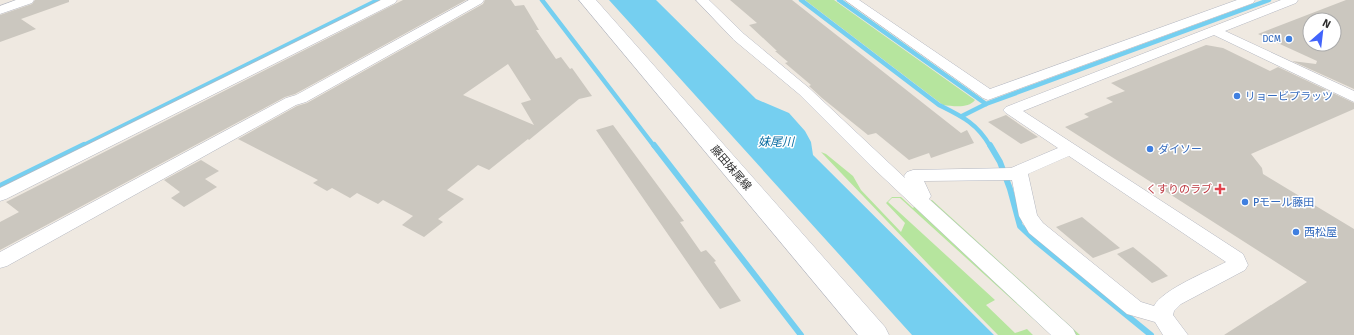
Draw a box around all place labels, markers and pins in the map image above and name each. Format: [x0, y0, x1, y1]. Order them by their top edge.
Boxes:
place label: DCM [1262, 34, 1281, 45]
marker: DCM [1284, 34, 1294, 44]
place label: リョービプラッツ [1245, 90, 1333, 103]
marker: リョービプラッツ [1232, 91, 1242, 101]
place label: ダイソー [1158, 143, 1202, 156]
marker: ダイソー [1145, 144, 1155, 154]
place label: くすりのラブ [1146, 183, 1212, 196]
marker: くすりのラブ [1215, 184, 1225, 194]
place label: Pモール藤田 [1253, 196, 1314, 209]
marker: Pモール藤田 [1240, 197, 1250, 207]
place label: 西松屋 [1304, 226, 1337, 239]
marker: 西松屋 [1291, 227, 1301, 237]

